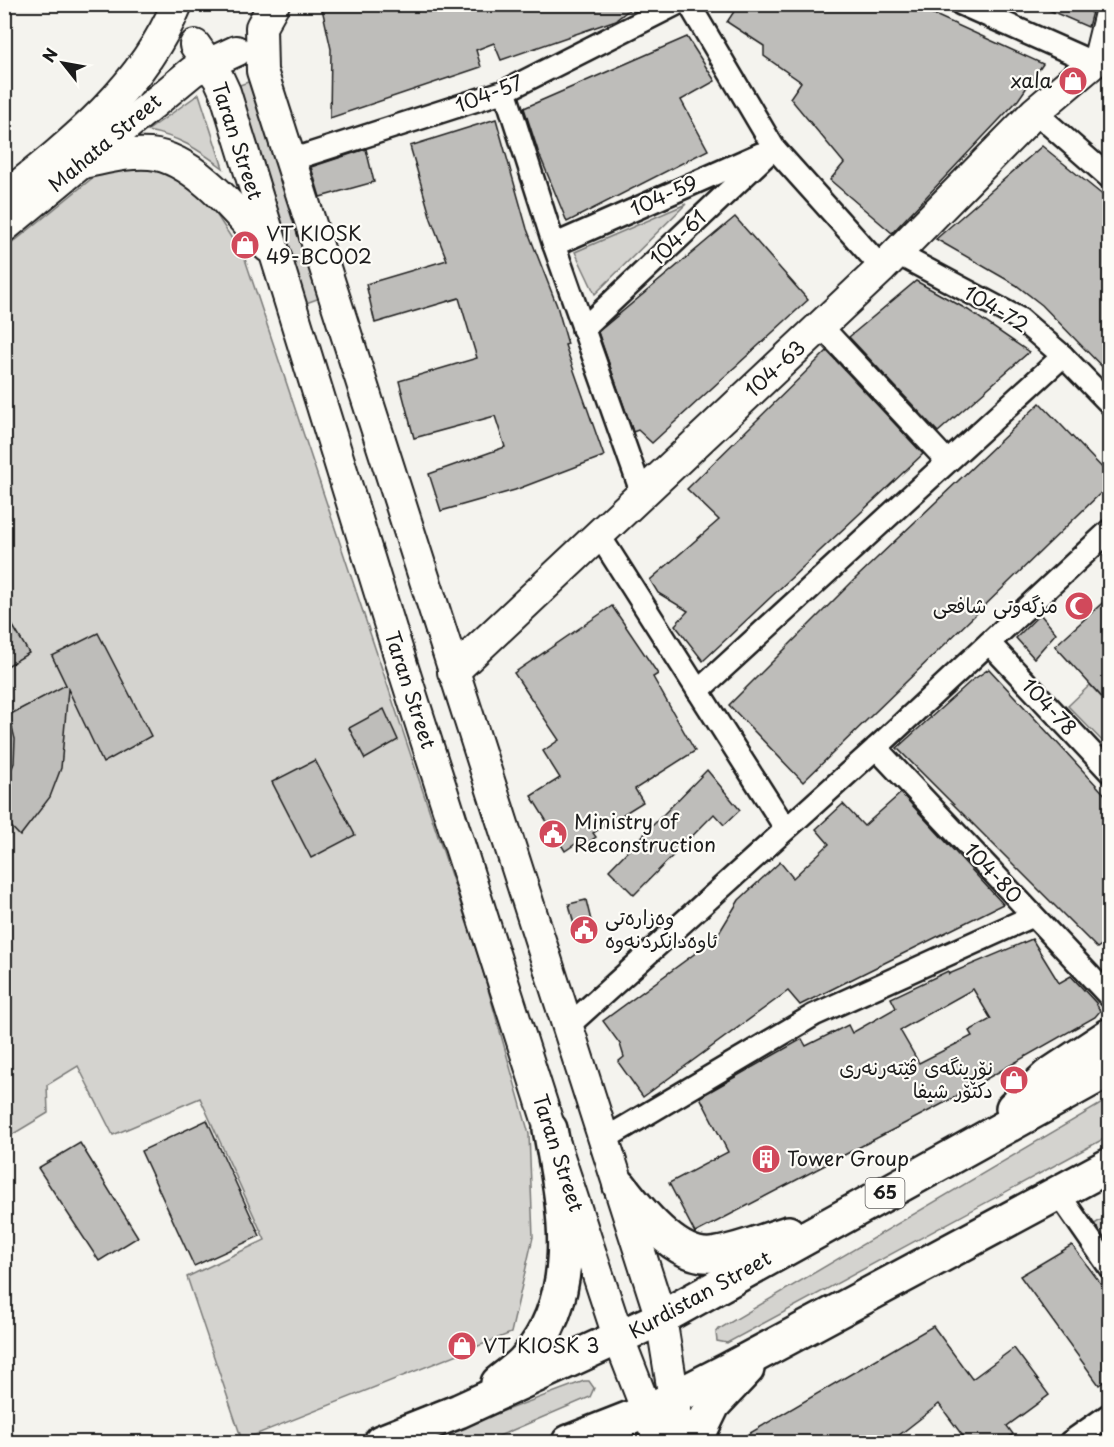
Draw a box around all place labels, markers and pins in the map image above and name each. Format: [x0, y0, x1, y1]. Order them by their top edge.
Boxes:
place label: xala [1011, 65, 1052, 95]
shop icon: xala [1057, 65, 1089, 97]
place label: VT KIOSK 49-BC002 [266, 218, 372, 271]
shop icon: VT KIOSK 49-BC002 [229, 229, 261, 261]
place label: مزگەوتی شافعی [933, 590, 1058, 620]
mosque icon: مزگەوتی شافعی [1063, 590, 1095, 622]
place label: Ministry of Reconstruction [574, 806, 716, 859]
public building icon: Ministry of Reconstruction [537, 818, 569, 850]
place label: وەزارەتی ئاوەدانکردنەوە [605, 902, 718, 955]
public building icon: وەزارەتی ئاوەدانکردنەوە [568, 914, 600, 946]
place label: نۆڕینگەی ڤێتەرنەری دکتۆر شیفا [839, 1052, 993, 1105]
shop icon: نۆڕینگەی ڤێتەرنەری دکتۆر شیفا [998, 1064, 1030, 1096]
building icon: Tower Group [750, 1143, 782, 1175]
place label: Tower Group [787, 1143, 909, 1173]
shop icon: VT KIOSK 3 [446, 1330, 478, 1362]
place label: VT KIOSK 3 [483, 1330, 600, 1360]

